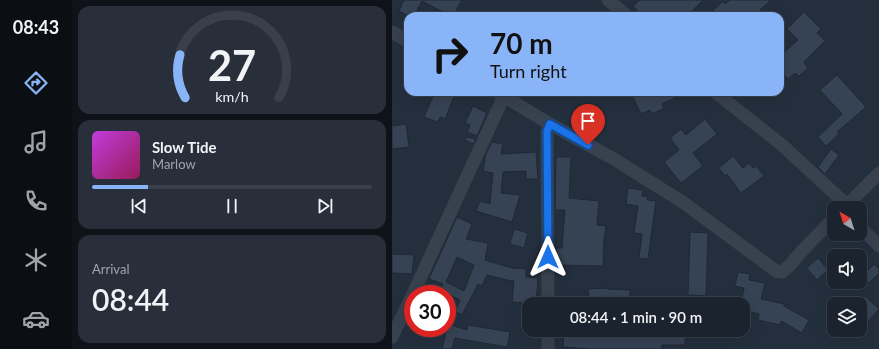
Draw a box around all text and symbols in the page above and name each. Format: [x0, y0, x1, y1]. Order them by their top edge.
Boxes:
text: 08:43 [13, 16, 59, 38]
text: 70 m [490, 26, 553, 60]
icon: right [424, 28, 476, 80]
text: 27 [208, 40, 256, 90]
text: Turn right [490, 60, 567, 82]
icon: directions [22, 69, 50, 97]
text: km/h [215, 88, 249, 105]
pin [571, 104, 605, 145]
icon: arrive [577, 110, 599, 132]
icon: music [22, 128, 50, 156]
text: Slow Tide [152, 138, 217, 156]
text: Marlow [152, 156, 196, 172]
icon: phone [22, 187, 50, 215]
icon: previous [128, 195, 150, 217]
icon: pause [221, 195, 243, 217]
icon: next [314, 195, 336, 217]
north arrow [827, 201, 867, 241]
map controls [827, 201, 867, 337]
position arrow [527, 236, 569, 278]
icon: climate [22, 246, 50, 274]
button: sound [827, 249, 867, 289]
text: Arrival [92, 261, 129, 277]
text: 08:44 [92, 281, 169, 317]
speed limit sign: 30 [404, 285, 456, 337]
button: layers [827, 297, 867, 337]
icon: car [22, 305, 50, 333]
text: 08:44 · 1 min · 90 m [570, 308, 702, 326]

